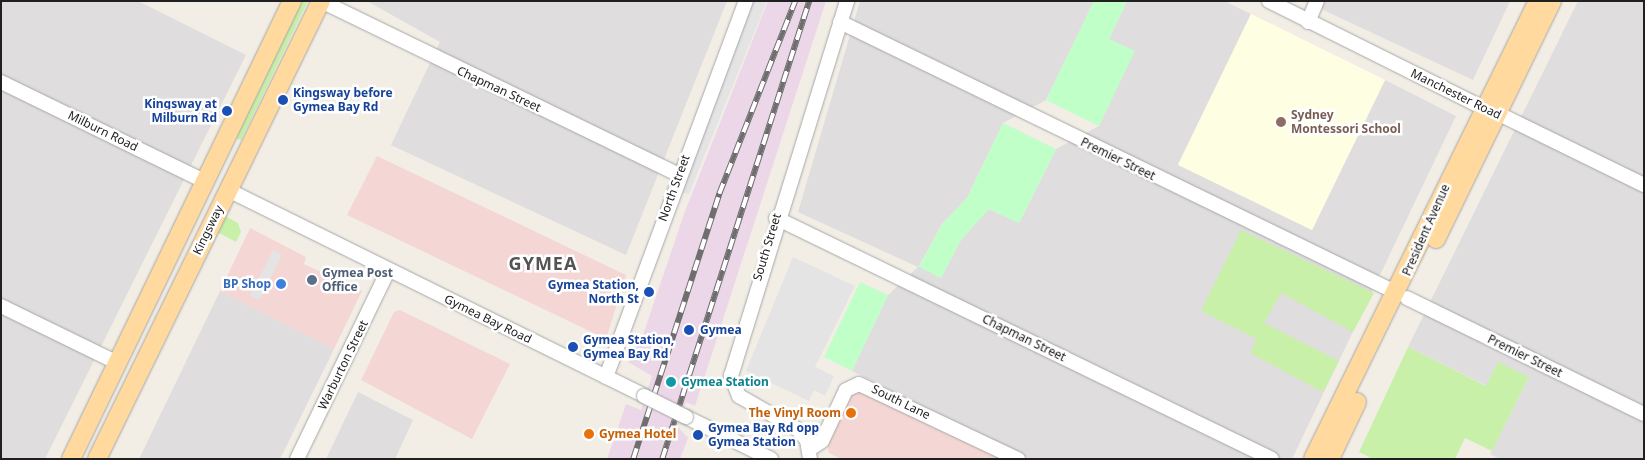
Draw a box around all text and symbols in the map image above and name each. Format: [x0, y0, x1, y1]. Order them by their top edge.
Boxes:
street label: Chapman Street [455, 63, 543, 115]
street label: Manchester Road [1408, 66, 1504, 122]
place label: Kingsway before Gymea Bay Rd [293, 86, 393, 114]
marker: Kingsway before Gymea Bay Rd [277, 94, 289, 106]
place label: Kingsway at Milburn Rd [144, 97, 217, 125]
marker: Kingsway at Milburn Rd [221, 105, 233, 117]
street label: Milburn Road [66, 108, 140, 154]
place label: Sydney Montessori School [1291, 108, 1401, 136]
marker: Sydney Montessori School [1275, 116, 1287, 128]
street label: Premier Street [1078, 135, 1158, 183]
street label: North Street [655, 153, 693, 223]
street label: President Avenue [1399, 182, 1453, 278]
street label: Kingsway [190, 203, 226, 257]
street label: South Street [750, 212, 784, 282]
district label: GYMEA [508, 252, 578, 274]
place label: Gymea Post Office [322, 266, 393, 294]
marker: Gymea Post Office [306, 274, 318, 286]
place label: BP Shop [223, 277, 271, 291]
marker: BP Shop [275, 278, 287, 290]
place label: Gymea Station, North St [548, 278, 639, 306]
marker: Gymea Station, North St [643, 286, 655, 298]
street label: Gymea Bay Road [442, 292, 534, 346]
street label: Chapman Street [980, 312, 1068, 364]
street label: Warburton Street [315, 318, 371, 412]
marker: Gymea [682, 323, 696, 337]
place label: Gymea [700, 323, 742, 337]
street label: Premier Street [1485, 332, 1565, 380]
place label: Gymea Station, Gymea Bay Rd [583, 333, 674, 361]
marker: Gymea Station, Gymea Bay Rd [567, 341, 579, 353]
place label: Gymea Station [681, 375, 769, 389]
marker: Gymea Station [665, 376, 677, 388]
street label: South Lane [869, 382, 933, 422]
place label: The Vinyl Room [749, 406, 841, 420]
marker: The Vinyl Room [845, 407, 857, 419]
place label: Gymea Bay Rd opp Gymea Station [708, 421, 819, 449]
place label: Gymea Hotel [599, 427, 676, 441]
marker: Gymea Hotel [583, 428, 595, 440]
marker: Gymea Bay Rd opp Gymea Station [692, 429, 704, 441]

